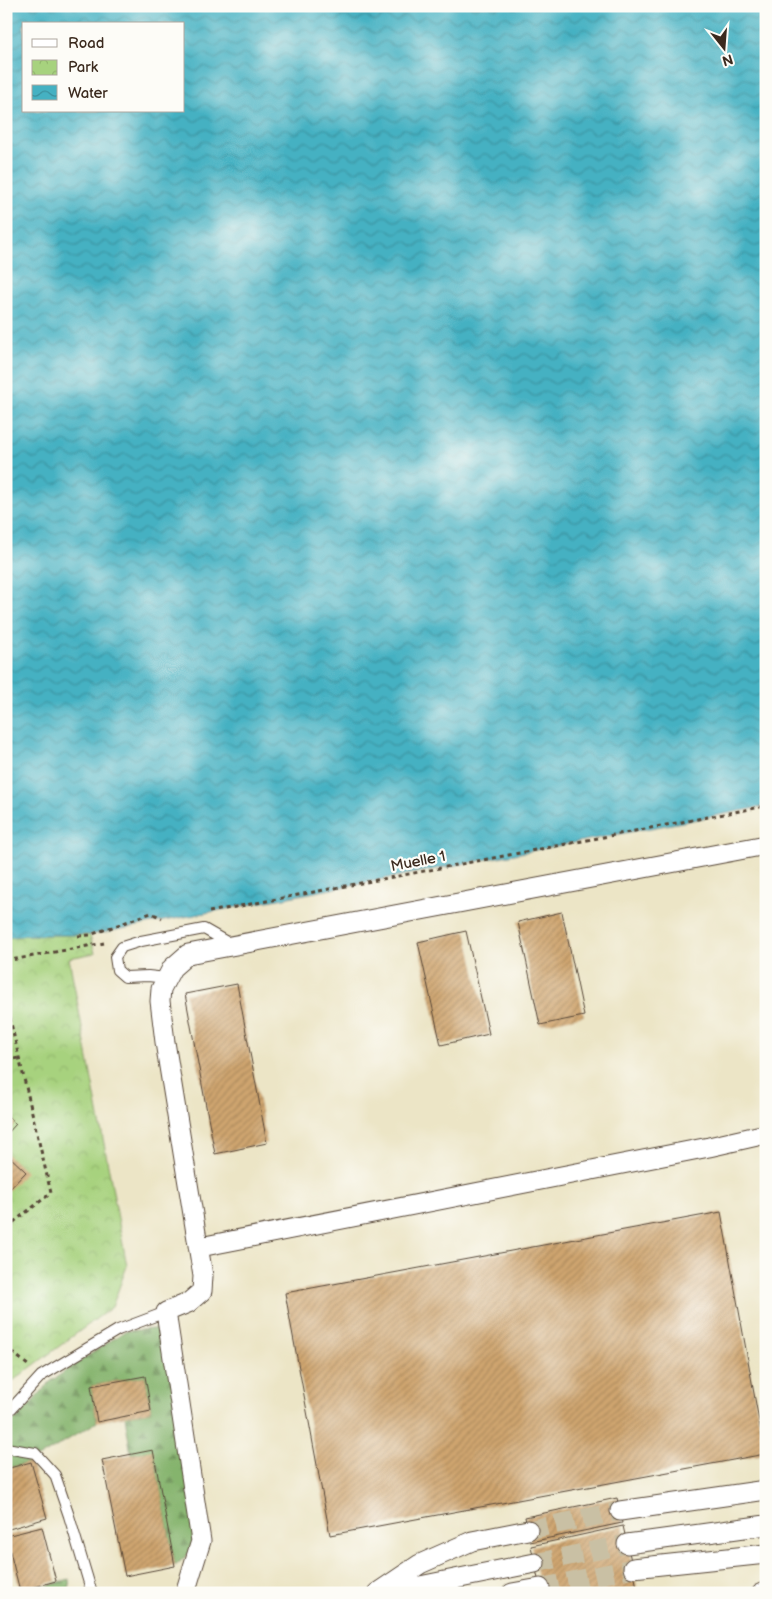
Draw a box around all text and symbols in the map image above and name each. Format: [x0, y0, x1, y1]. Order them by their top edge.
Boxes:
legend [22, 22, 185, 112]
north arrow [700, 22, 750, 72]
text: Road [68, 34, 104, 53]
text: N [720, 50, 735, 70]
text: Park [68, 58, 99, 77]
text: Water [68, 84, 108, 103]
street label: Muelle 1 [389, 847, 447, 876]

